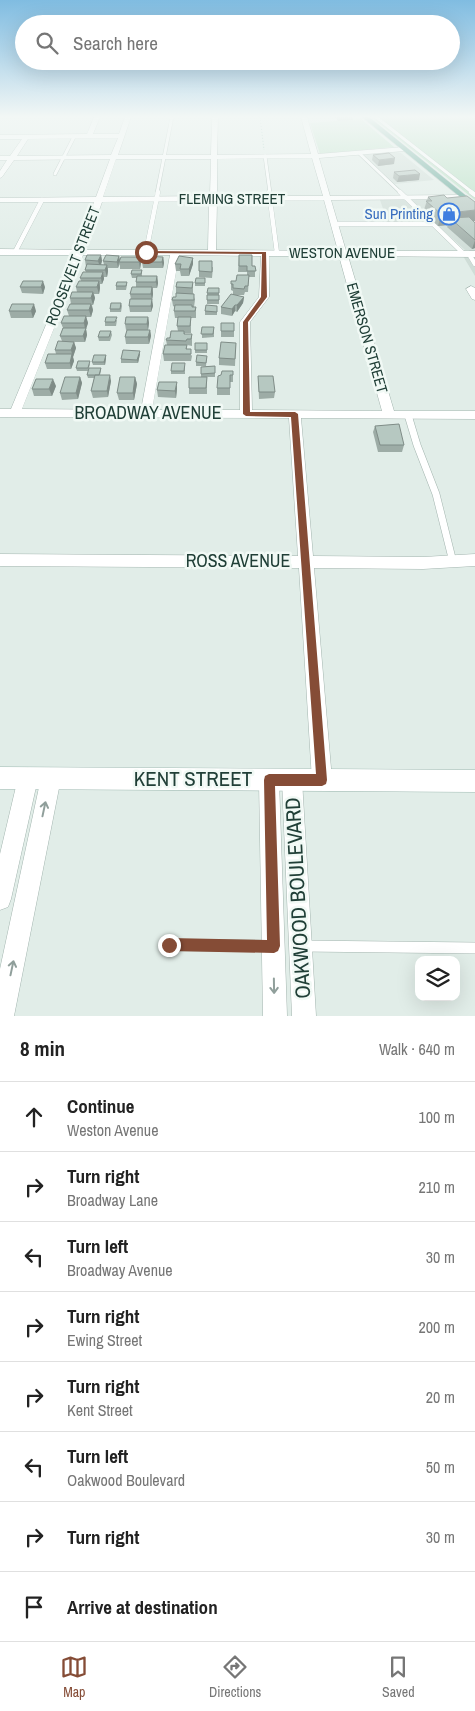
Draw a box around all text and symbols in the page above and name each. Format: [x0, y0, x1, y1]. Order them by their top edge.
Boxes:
search box [15, 15, 460, 70]
icon: search [33, 29, 61, 57]
text: Search here [73, 30, 158, 56]
street label: FLEMING STREET [179, 188, 286, 209]
shop icon: Sun Printing [437, 202, 461, 226]
street label: ROOSEVELT STREET [40, 203, 105, 328]
place label: Sun Printing [365, 203, 433, 224]
route start [135, 241, 158, 264]
street label: WESTON AVENUE [289, 242, 395, 263]
street label: EMERSON STREET [342, 280, 393, 396]
street label: BROADWAY AVENUE [74, 400, 222, 425]
street label: ROSS AVENUE [186, 548, 290, 573]
street label: KENT STREET [134, 764, 253, 793]
street label: OAKWOOD BOULEVARD [278, 797, 317, 999]
one-way arrow [40, 801, 50, 817]
route end [158, 934, 181, 957]
map controls [415, 956, 460, 1001]
button: layers [415, 956, 460, 1001]
one-way arrow [7, 961, 17, 977]
one-way arrow [270, 978, 279, 994]
text: 8 min [20, 1034, 65, 1063]
text: Walk · 640 m [379, 1038, 455, 1060]
text: Continue [67, 1093, 135, 1119]
icon: ahead [20, 1103, 48, 1131]
text: 100 m [419, 1106, 455, 1128]
text: Weston Avenue [67, 1119, 158, 1141]
text: Turn right [67, 1163, 139, 1189]
icon: right [20, 1173, 48, 1201]
text: 210 m [419, 1176, 455, 1198]
text: Broadway Lane [67, 1189, 158, 1211]
text: Turn left [67, 1233, 128, 1259]
icon: left [20, 1243, 48, 1271]
text: 30 m [426, 1246, 455, 1268]
text: Broadway Avenue [67, 1259, 173, 1281]
text: Turn right [67, 1303, 139, 1329]
icon: right [20, 1313, 48, 1341]
text: 200 m [419, 1316, 455, 1338]
text: Ewing Street [67, 1329, 142, 1351]
text: Turn right [67, 1373, 139, 1399]
icon: right [20, 1383, 48, 1411]
text: 20 m [426, 1386, 455, 1408]
text: Kent Street [67, 1399, 133, 1421]
text: Turn left [67, 1443, 128, 1469]
icon: left [20, 1453, 48, 1481]
text: 50 m [426, 1456, 455, 1478]
text: Oakwood Boulevard [67, 1469, 185, 1491]
icon: right [20, 1523, 48, 1551]
text: Turn right [67, 1524, 139, 1550]
text: 30 m [426, 1526, 455, 1548]
icon: arrive [20, 1593, 48, 1621]
text: Arrive at destination [67, 1594, 218, 1620]
tab: Map [60, 1653, 88, 1701]
tab: Directions [209, 1653, 261, 1701]
tab: Saved [382, 1653, 415, 1701]

